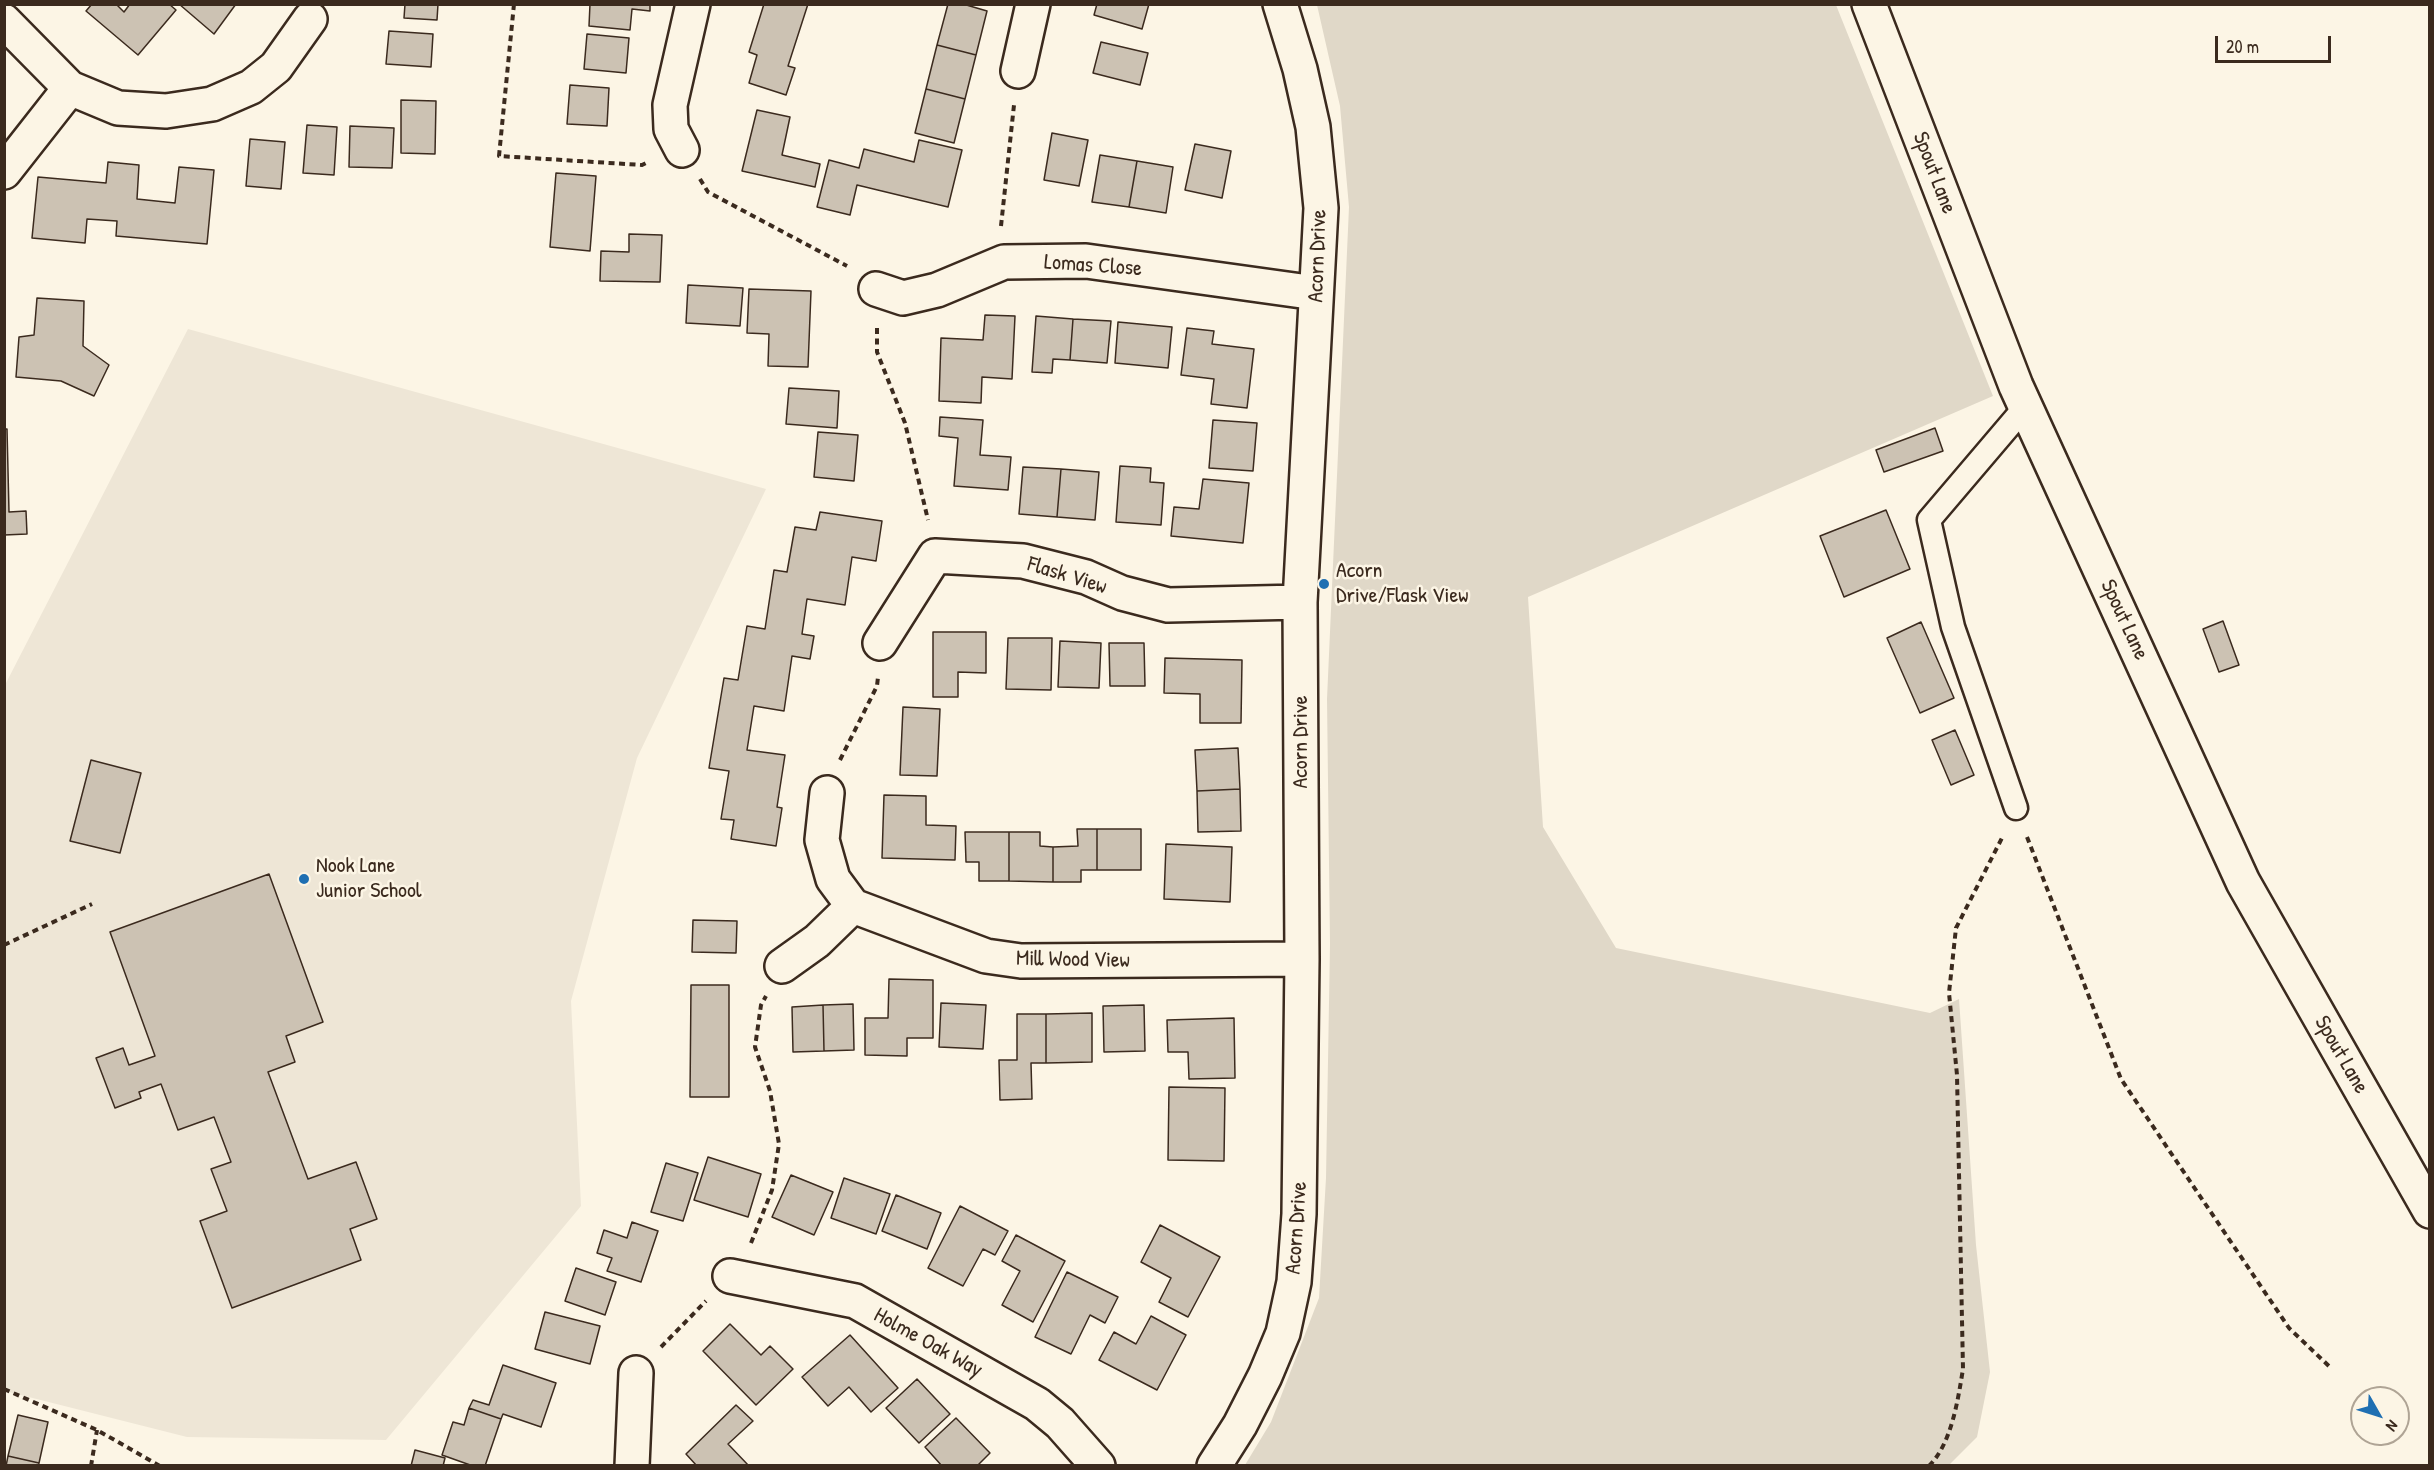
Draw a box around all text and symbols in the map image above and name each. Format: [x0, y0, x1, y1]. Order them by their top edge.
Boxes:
scale bar [2218, 24, 2334, 62]
text: 20 m [2226, 34, 2259, 59]
street label: Spout Lane [1906, 128, 1962, 218]
street label: Acorn Drive [1303, 209, 1333, 303]
street label: Lomas Close [1043, 249, 1143, 283]
street label: Flask View [1024, 551, 1110, 601]
place label: Acorn Drive/Flask View [1336, 558, 1468, 610]
street label: Spout Lane [2094, 576, 2154, 664]
marker: Acorn Drive/Flask View [1317, 577, 1331, 591]
street label: Acorn Drive [1288, 695, 1314, 789]
place label: Nook Lane Junior School [316, 853, 422, 904]
marker: Nook Lane Junior School [297, 872, 311, 886]
street label: Mill Wood View [1016, 946, 1130, 974]
street label: Spout Lane [2308, 1011, 2374, 1099]
street label: Acorn Drive [1281, 1181, 1313, 1275]
street label: Holme Oak Way [869, 1302, 987, 1384]
north arrow [2350, 1386, 2410, 1446]
text: N [2381, 1416, 2404, 1436]

